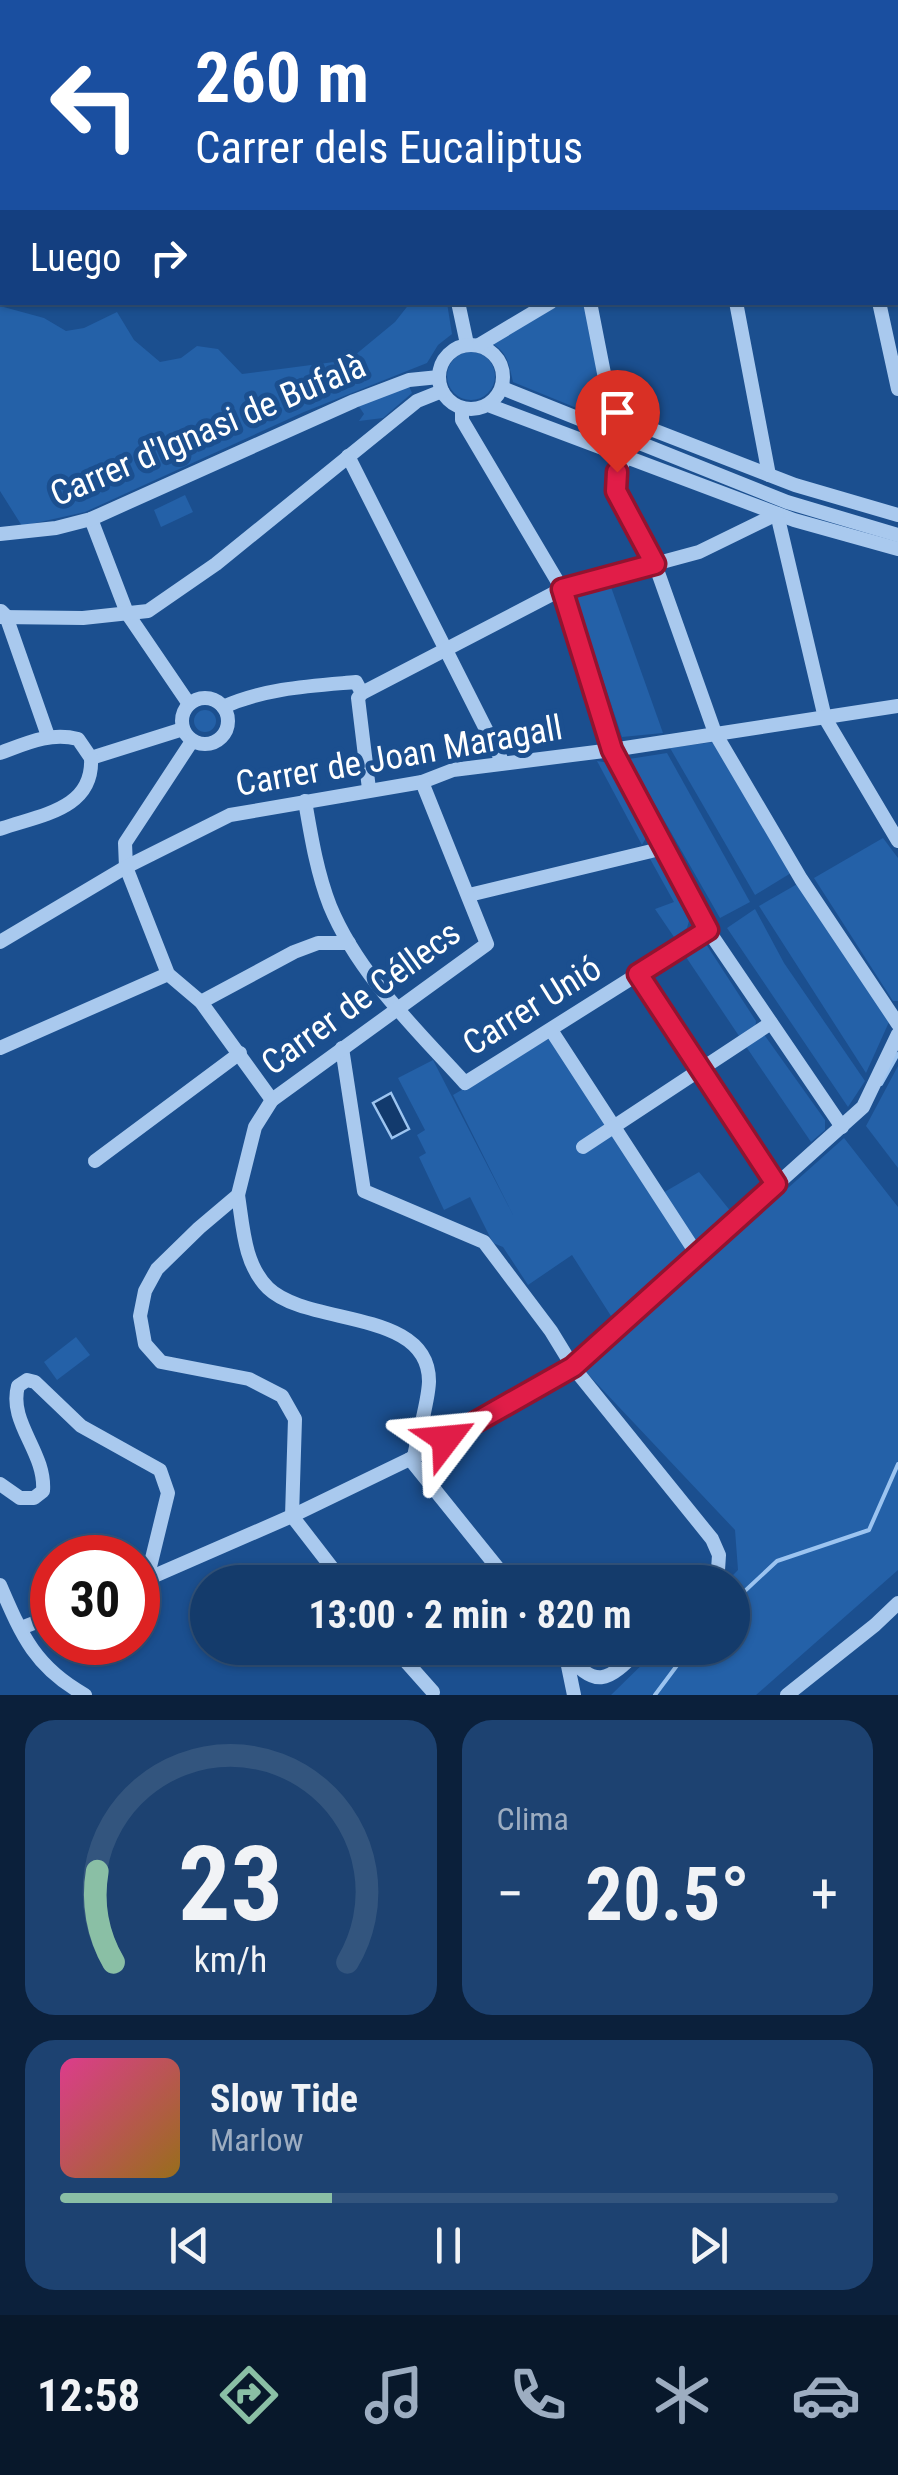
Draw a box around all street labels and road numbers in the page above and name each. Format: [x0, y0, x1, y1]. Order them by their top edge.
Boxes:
street label: Carrer d'Ignasi de Bufalà [44, 345, 372, 515]
street label: Carrer de Joan Maragall [233, 707, 565, 805]
street label: Carrer de Céllecs [254, 912, 468, 1084]
street label: Carrer Unió [455, 948, 609, 1064]

